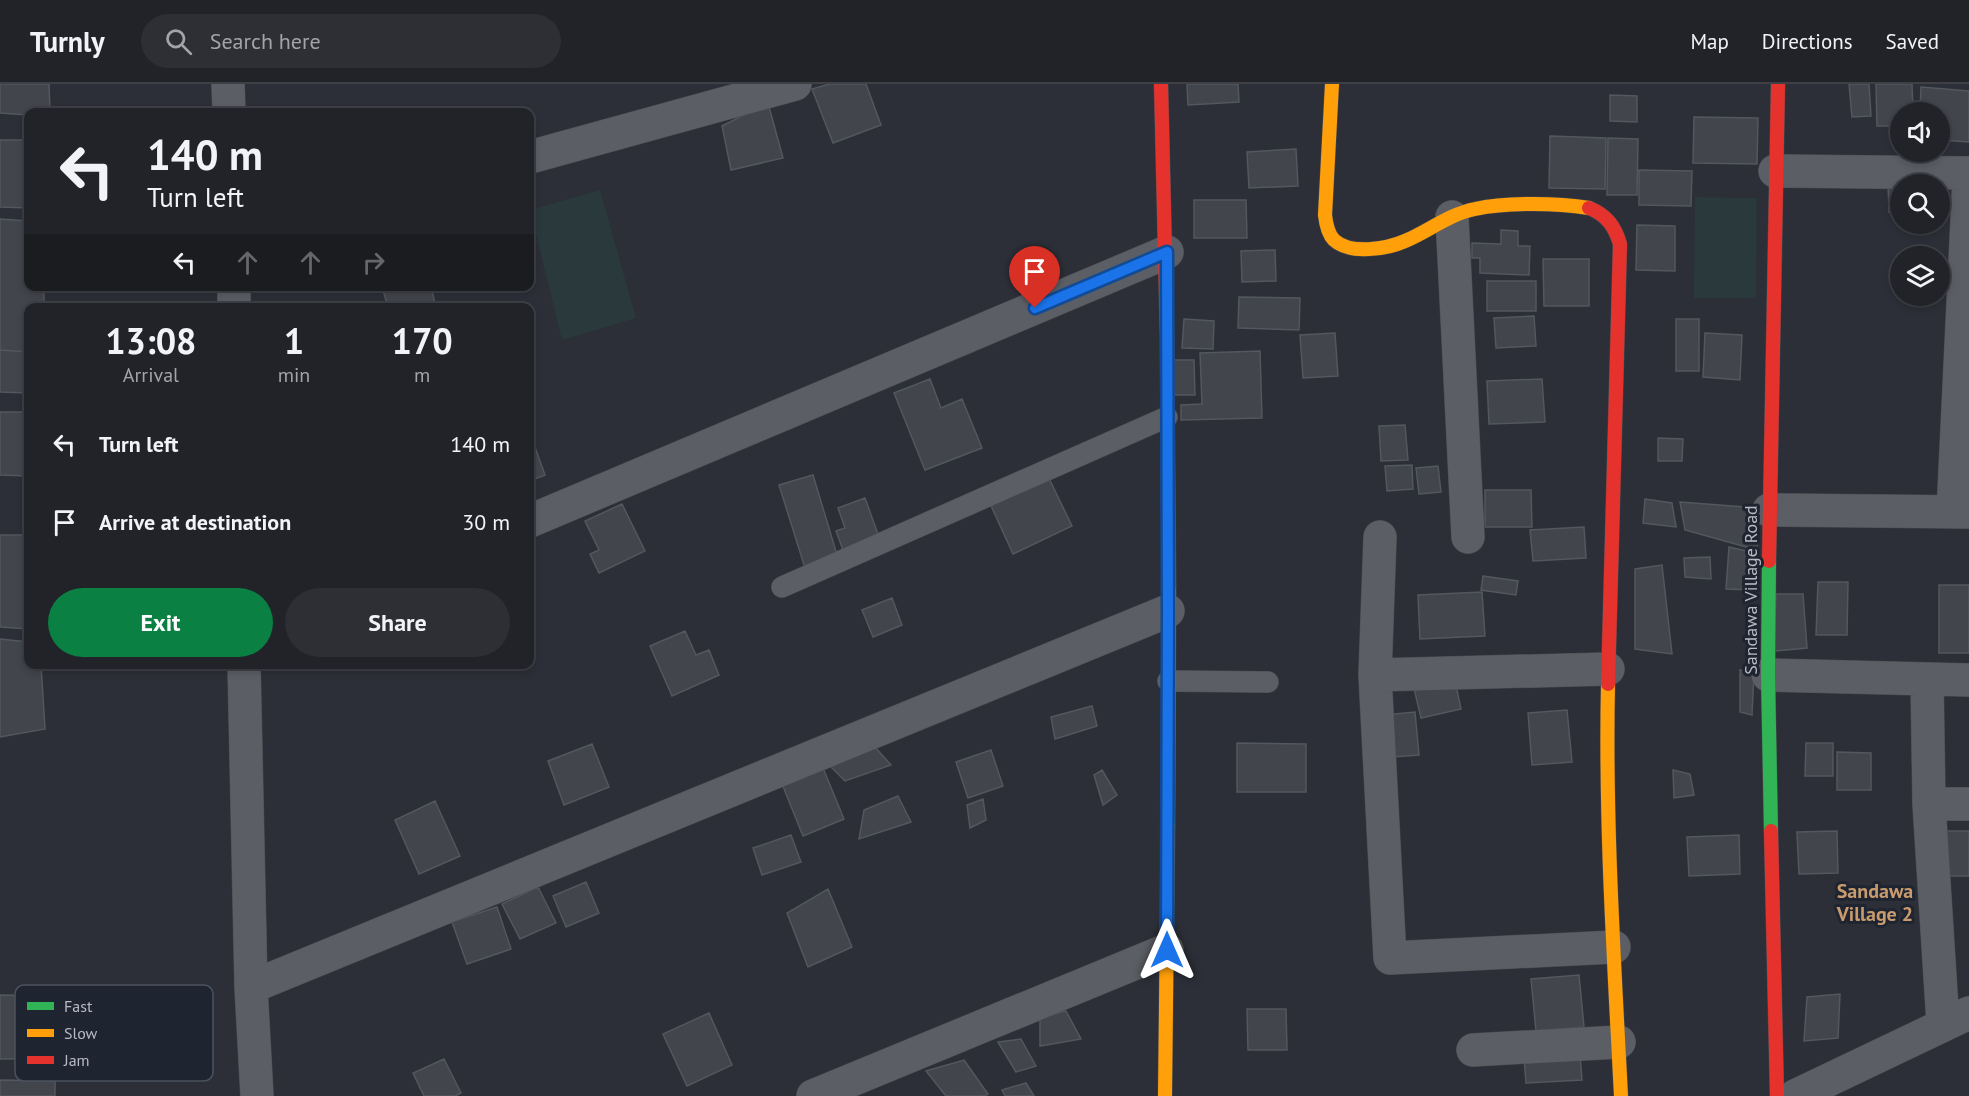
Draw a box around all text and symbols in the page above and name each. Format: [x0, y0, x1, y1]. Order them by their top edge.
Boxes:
search box [141, 14, 561, 68]
text: Turnly [30, 23, 105, 60]
icon: search [162, 25, 195, 58]
text: Search here [210, 27, 321, 55]
text: Map [1690, 28, 1729, 55]
text: Directions [1762, 28, 1853, 55]
text: Saved [1886, 28, 1939, 55]
map controls [1890, 102, 1950, 306]
button: sound [1890, 102, 1950, 162]
text: 140 m [147, 127, 263, 182]
icon: left [48, 132, 126, 210]
button: search [1890, 174, 1950, 234]
text: Turn left [147, 180, 244, 214]
icon: left [168, 246, 201, 279]
icon: ahead [231, 246, 264, 279]
icon: ahead [294, 246, 327, 279]
icon: right [357, 246, 390, 279]
pin [1009, 246, 1060, 308]
button: layers [1890, 246, 1950, 306]
icon: arrive [1018, 255, 1051, 288]
text: 13:08 [105, 317, 197, 364]
text: 1 [284, 317, 304, 364]
text: 170 [392, 317, 453, 364]
text: Arrival [123, 362, 179, 388]
text: min [278, 362, 310, 388]
text: m [414, 362, 430, 388]
icon: left [48, 428, 81, 461]
text: Turn left [99, 430, 179, 458]
text: 140 m [450, 430, 510, 458]
street label: Sandawa Village Road [1739, 505, 1762, 675]
icon: arrive [48, 506, 81, 539]
text: Arrive at destination [99, 508, 291, 536]
text: 30 m [462, 508, 510, 536]
button: Exit [48, 588, 273, 657]
button: Share [285, 588, 510, 657]
district label: Sandawa Village 2 [1836, 878, 1913, 927]
position arrow [1135, 918, 1199, 982]
legend [15, 985, 213, 1081]
text: Fast [64, 996, 93, 1016]
text: Slow [64, 1023, 98, 1043]
text: Jam [63, 1050, 90, 1070]

